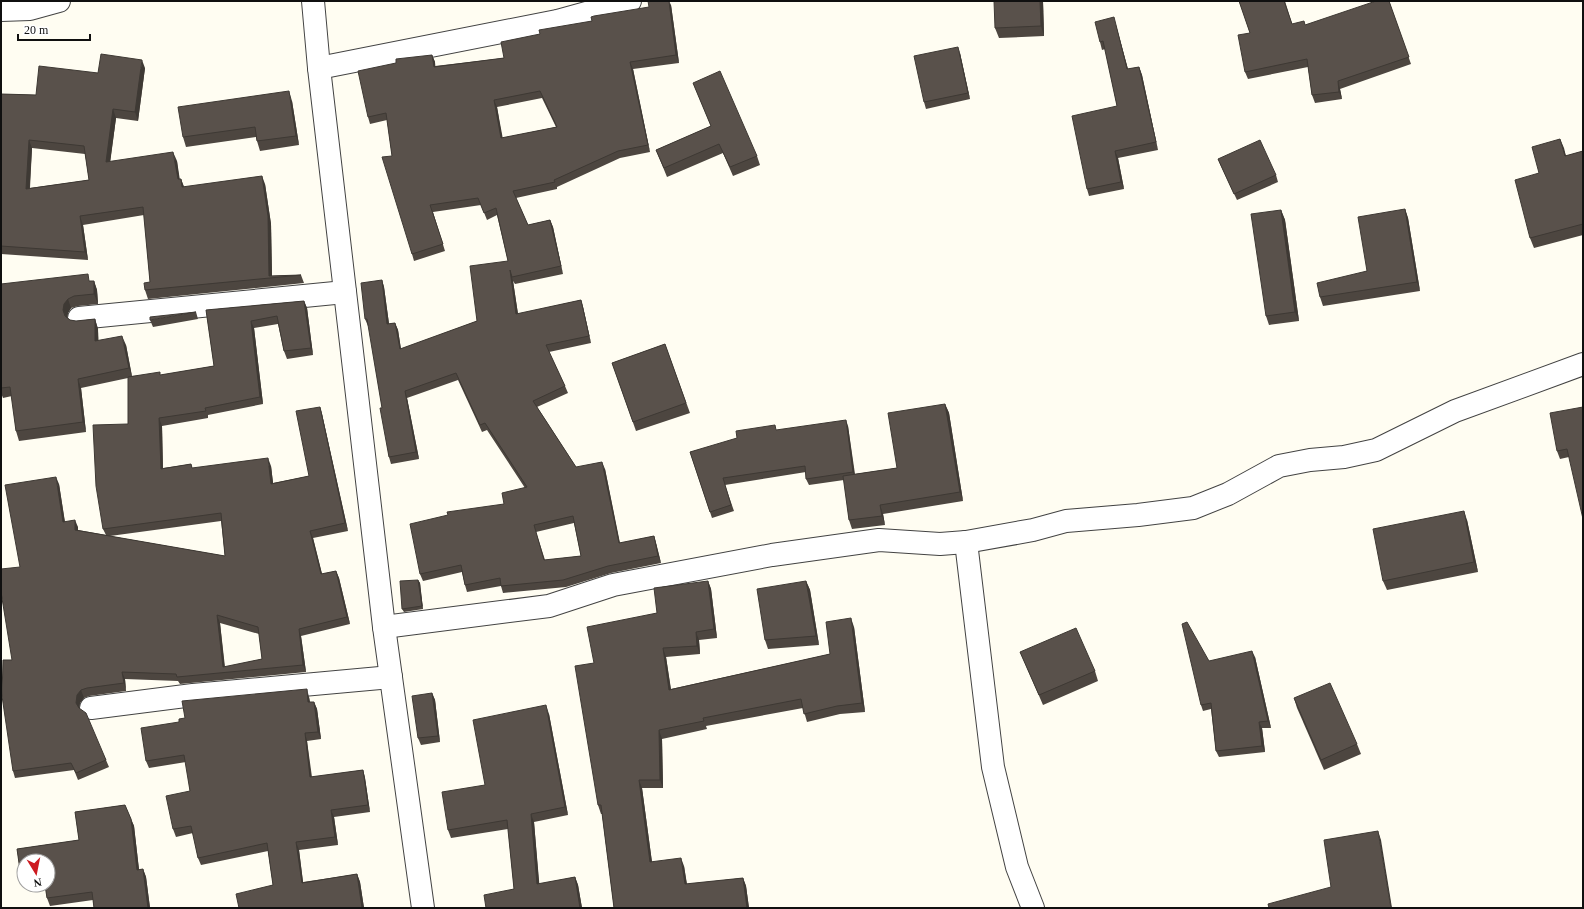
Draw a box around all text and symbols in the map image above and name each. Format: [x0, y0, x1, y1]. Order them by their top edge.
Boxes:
scale bar [18, 16, 90, 42]
text: 20 m [24, 23, 49, 37]
north arrow [16, 853, 56, 893]
text: N [33, 876, 43, 889]

